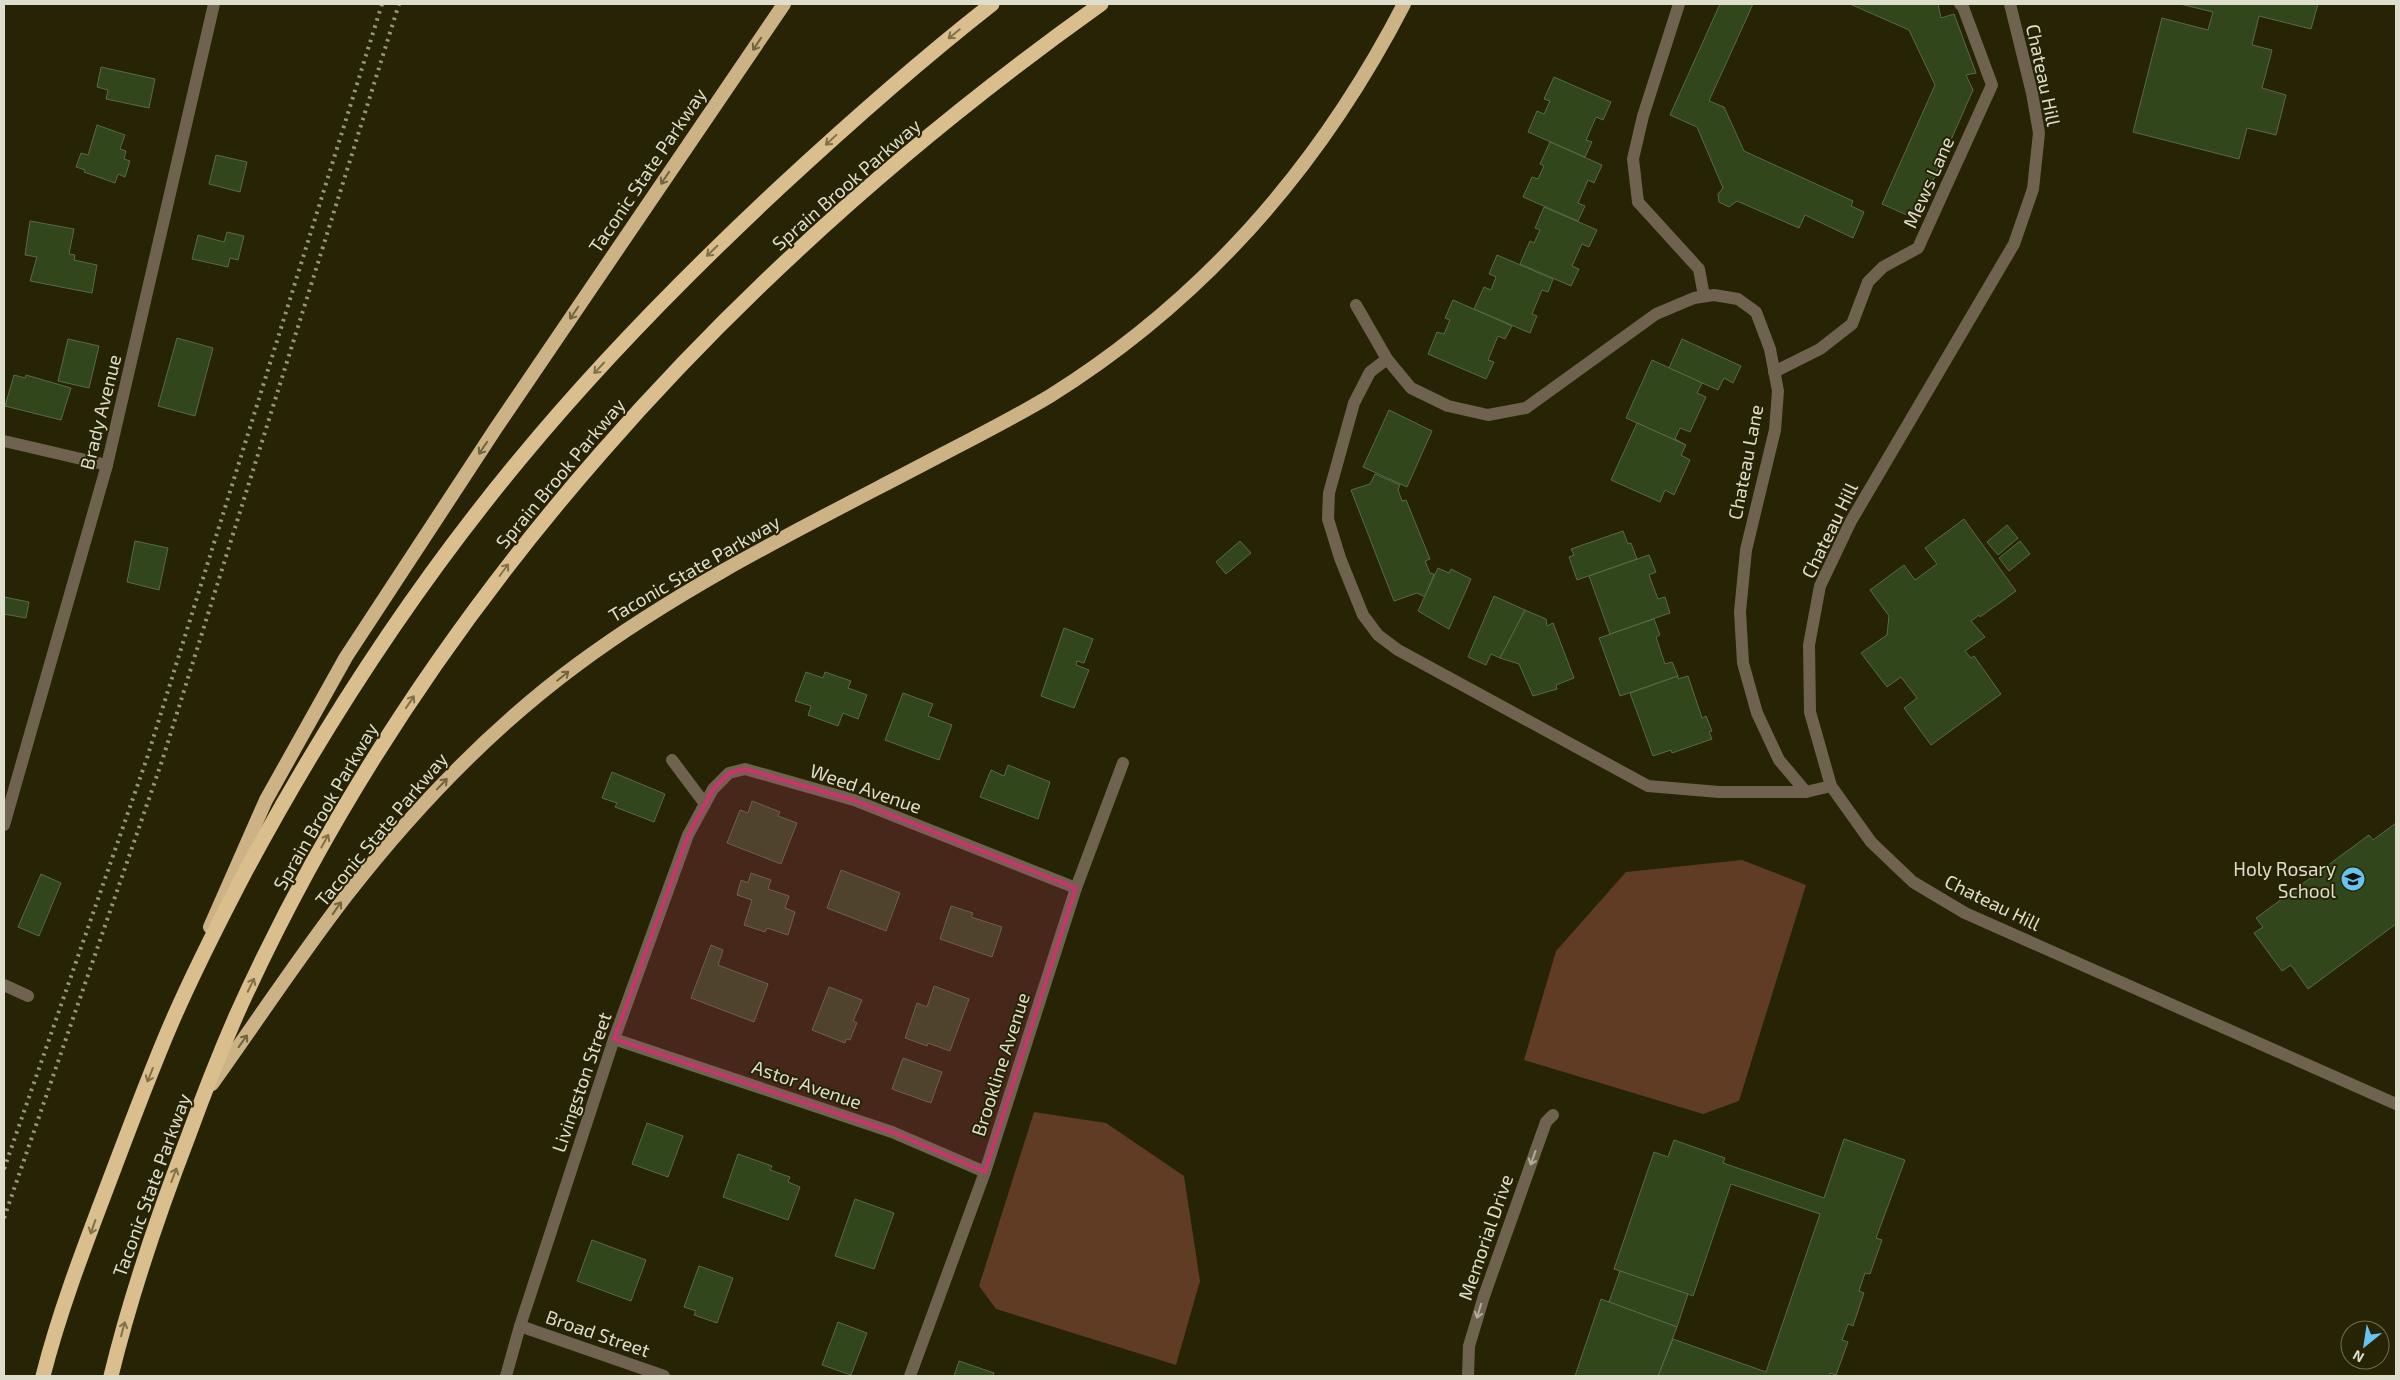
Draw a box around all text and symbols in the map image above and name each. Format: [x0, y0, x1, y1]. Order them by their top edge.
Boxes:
street label: Chateau Hill [2022, 22, 2066, 129]
one-way arrow [948, 28, 961, 39]
one-way arrow [751, 37, 762, 51]
street label: Taconic State Parkway [583, 83, 711, 257]
street label: Sprain Brook Parkway [767, 113, 925, 255]
street label: Mews Lane [1898, 133, 1958, 231]
one-way arrow [824, 134, 837, 146]
one-way arrow [660, 171, 670, 185]
one-way arrow [706, 245, 719, 257]
one-way arrow [569, 305, 579, 319]
street label: Brady Avenue [75, 352, 125, 472]
one-way arrow [593, 361, 605, 374]
street label: Sprain Brook Parkway [490, 393, 630, 553]
street label: Chateau Lane [1723, 403, 1767, 521]
one-way arrow [478, 440, 488, 454]
street label: Chateau Hill [1796, 478, 1862, 582]
street label: Taconic State Parkway [604, 510, 784, 626]
one-way arrow [499, 564, 510, 577]
one-way arrow [556, 670, 569, 681]
one-way arrow [405, 696, 415, 710]
street label: Sprain Brook Parkway [268, 718, 382, 894]
street label: Taconic State Parkway [310, 747, 452, 911]
street label: Weed Avenue [807, 758, 925, 818]
one-way arrow [436, 778, 448, 791]
one-way arrow [320, 833, 330, 848]
place label: Holy Rosary School [2233, 857, 2336, 902]
school or university icon: Holy Rosary School [2340, 866, 2366, 892]
street label: Chateau Hill [1941, 869, 2045, 935]
one-way arrow [332, 901, 342, 915]
one-way arrow [247, 978, 256, 993]
street label: Brookline Avenue [966, 989, 1034, 1139]
street label: Livingston Street [546, 1009, 616, 1155]
one-way arrow [238, 1034, 248, 1048]
street label: Astor Avenue [749, 1055, 865, 1113]
one-way arrow [145, 1067, 154, 1082]
street label: Taconic State Parkway [107, 1090, 195, 1280]
one-way arrow [1528, 1150, 1537, 1165]
one-way arrow [170, 1167, 179, 1182]
street label: Memorial Drive [1453, 1171, 1517, 1303]
one-way arrow [88, 1219, 97, 1234]
one-way arrow [1474, 1303, 1483, 1319]
street label: Broad Street [543, 1304, 653, 1362]
north arrow [2340, 1320, 2390, 1370]
one-way arrow [119, 1321, 128, 1337]
text: N [2350, 1347, 2367, 1367]

